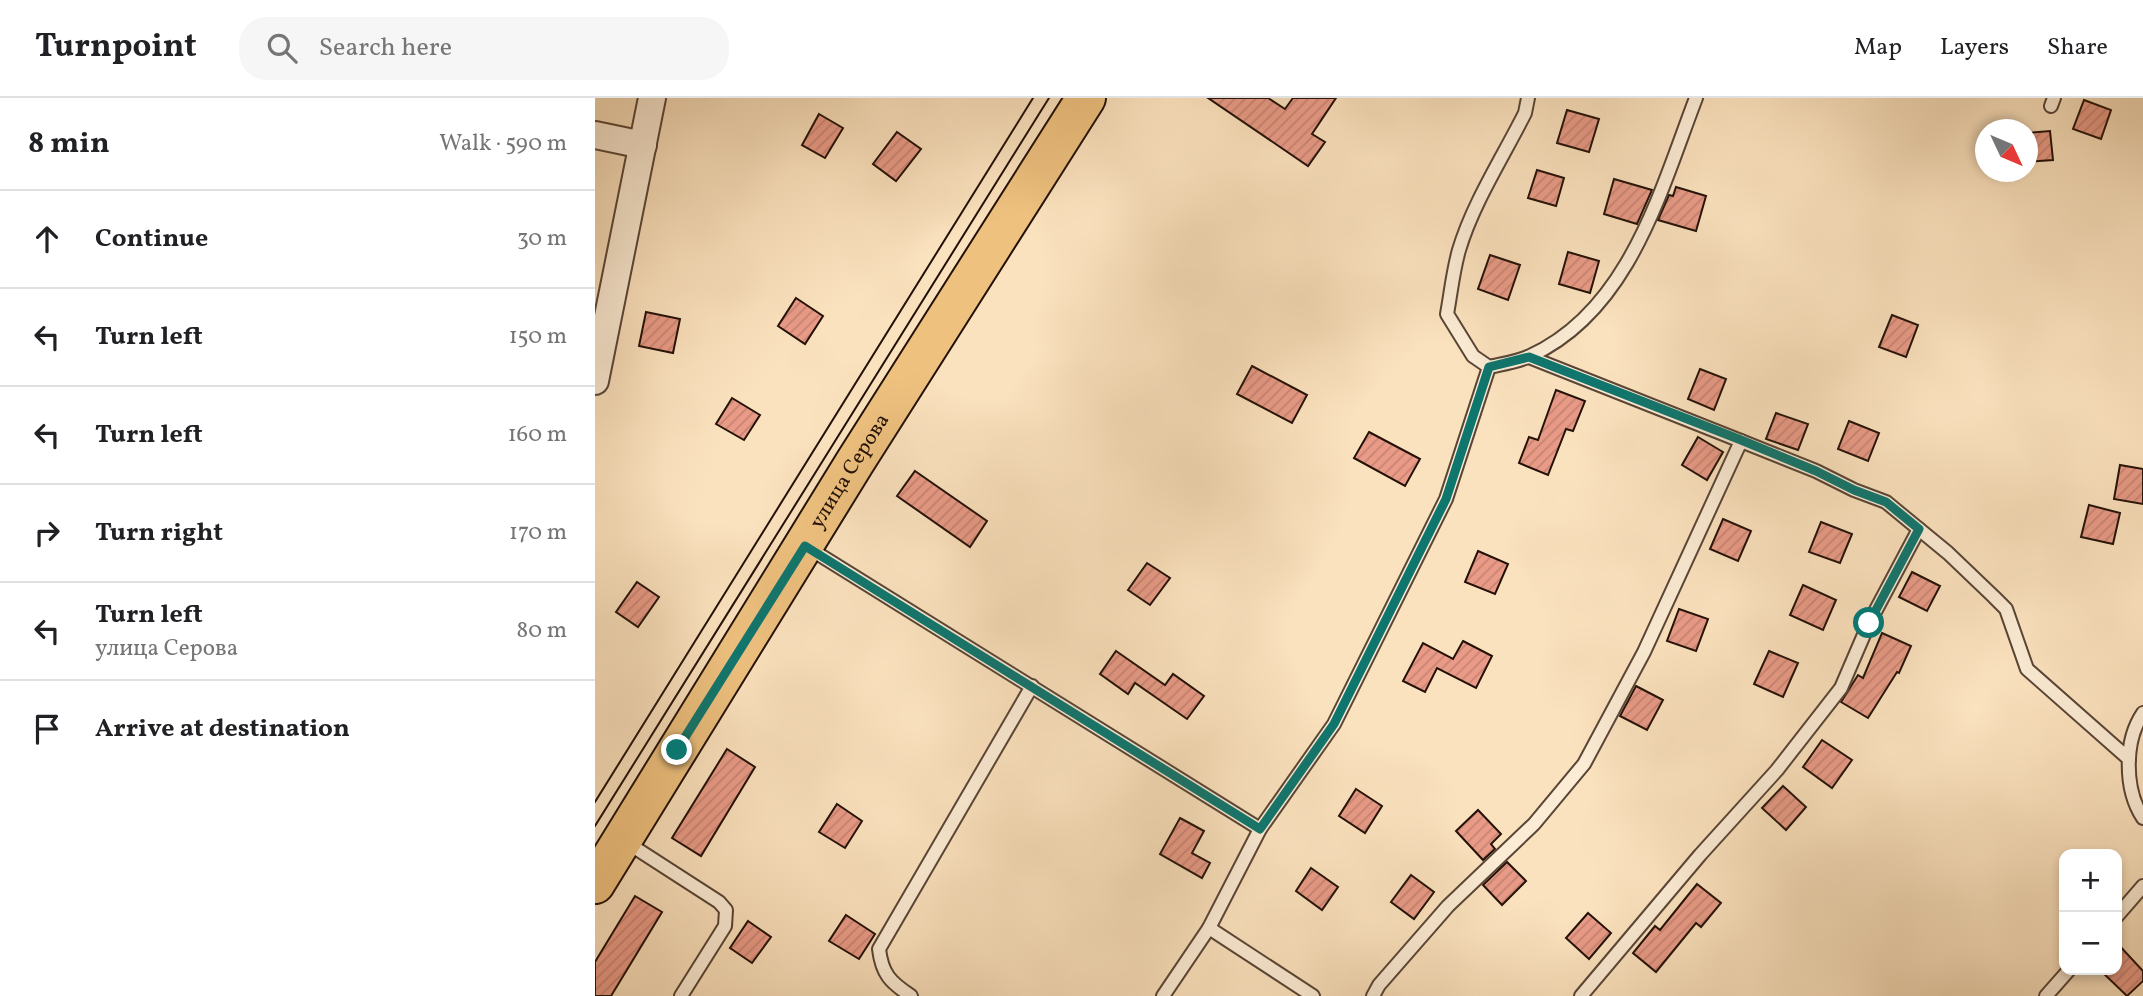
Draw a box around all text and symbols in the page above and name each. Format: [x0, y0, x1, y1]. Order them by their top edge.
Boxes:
search box [239, 17, 729, 80]
text: Turnpoint [35, 25, 197, 71]
icon: search [263, 29, 301, 67]
text: Search here [319, 30, 452, 66]
text: Map [1854, 31, 1902, 65]
text: Layers [1940, 31, 2009, 65]
text: Share [2047, 31, 2108, 65]
north arrow [1975, 119, 2038, 182]
text: 8 min [28, 123, 110, 165]
text: Walk · 590 m [439, 128, 567, 160]
icon: ahead [28, 220, 66, 258]
text: Continue [95, 221, 208, 257]
text: 30 m [517, 223, 567, 255]
icon: left [28, 318, 66, 356]
text: Turn left [95, 319, 203, 355]
text: 150 m [509, 321, 567, 353]
street label: улица Серова [803, 408, 897, 534]
icon: left [28, 416, 66, 454]
text: Turn left [95, 417, 203, 453]
text: 160 m [508, 419, 567, 451]
icon: right [28, 514, 66, 552]
text: Turn right [95, 515, 223, 551]
text: 170 m [509, 517, 567, 549]
text: Turn left [95, 597, 203, 633]
route start [1853, 607, 1884, 638]
icon: left [28, 612, 66, 650]
text: 80 m [517, 615, 567, 647]
text: улица Серова [95, 633, 238, 665]
icon: arrive [28, 710, 66, 748]
text: Arrive at destination [95, 711, 350, 747]
route end [661, 734, 692, 765]
map controls [2059, 849, 2122, 975]
button: + [2059, 849, 2122, 912]
button: − [2059, 912, 2122, 975]

